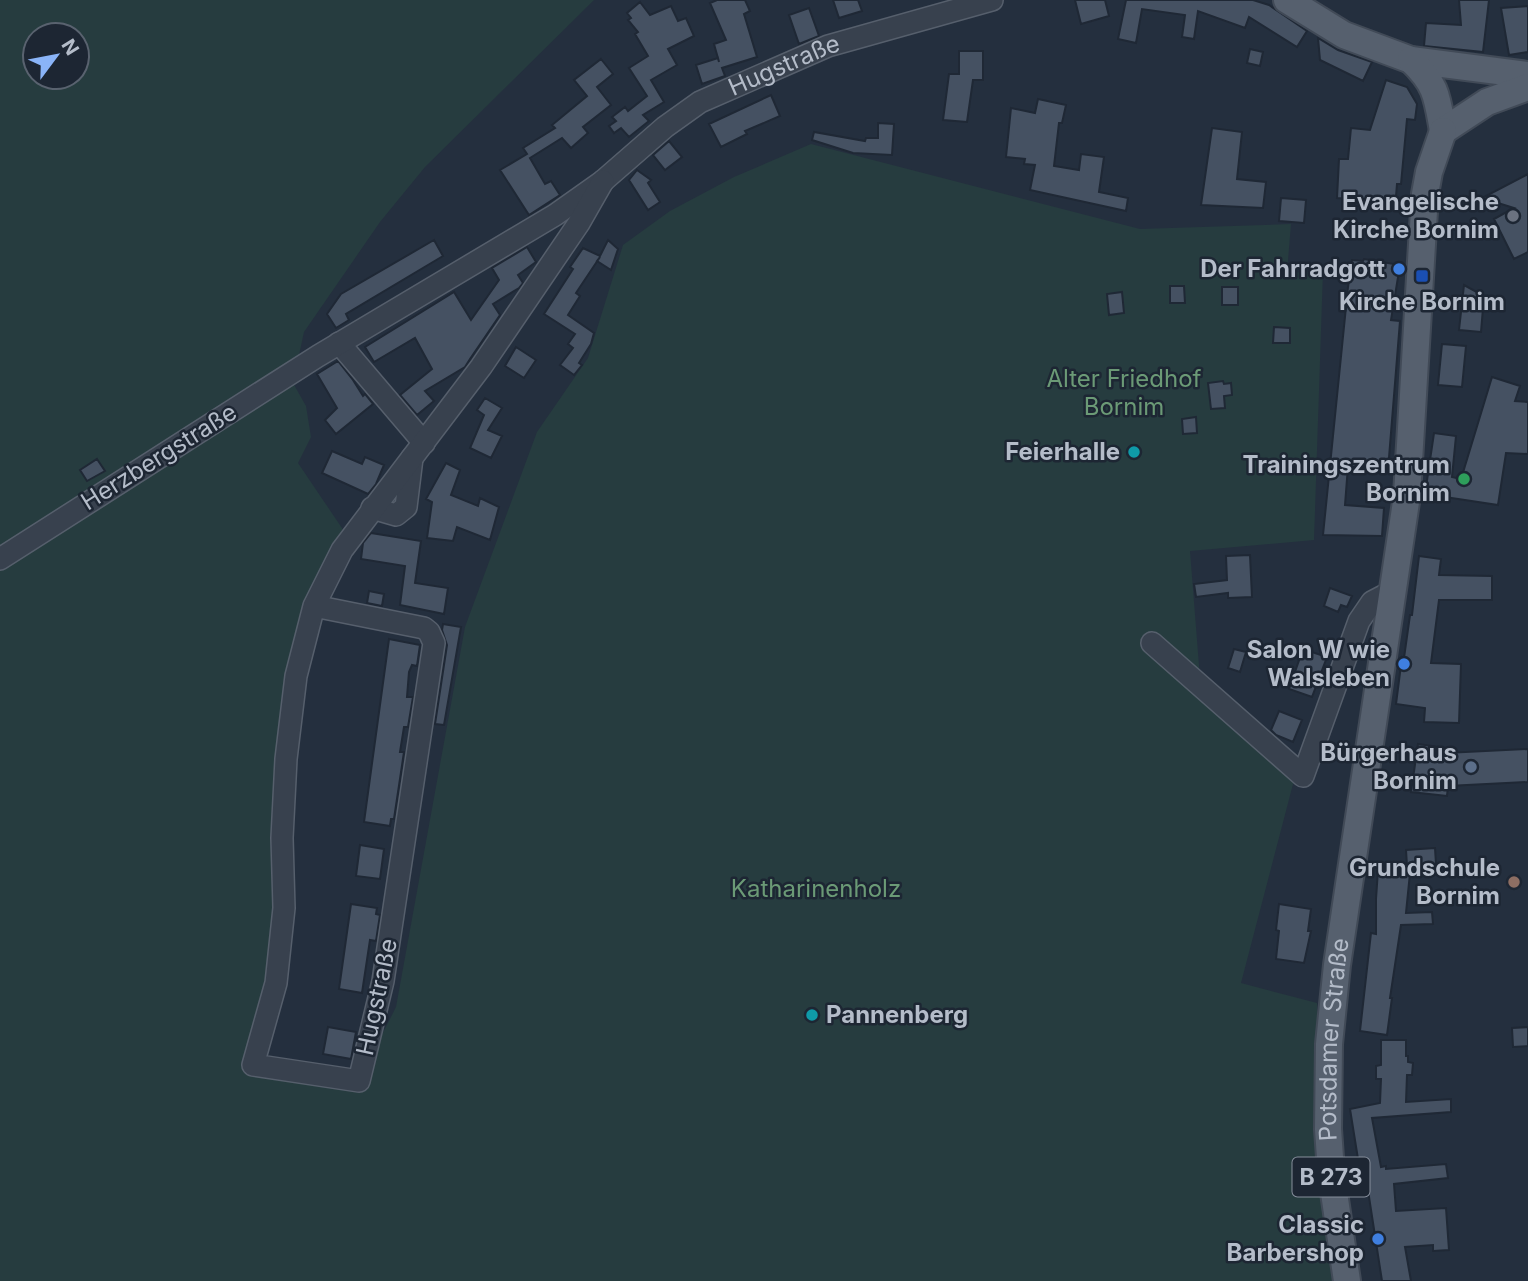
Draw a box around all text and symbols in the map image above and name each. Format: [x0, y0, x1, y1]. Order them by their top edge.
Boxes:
north arrow [21, 21, 91, 91]
street label: Hugstraße [724, 28, 843, 102]
text: N [56, 35, 84, 59]
place label: Evangelische Kirche Bornim [1333, 187, 1499, 244]
marker: Evangelische Kirche Bornim [1505, 208, 1521, 224]
place label: Der Fahrradgott [1200, 254, 1385, 283]
marker: Der Fahrradgott [1391, 261, 1407, 277]
marker: Kirche Bornim [1414, 268, 1430, 284]
place label: Kirche Bornim [1339, 287, 1505, 316]
park label: Alter Friedhof Bornim [1047, 364, 1202, 421]
street label: Herzbergstraße [76, 397, 242, 516]
place label: Feierhalle [1005, 437, 1120, 466]
marker: Feierhalle [1126, 444, 1142, 460]
place label: Trainingszentrum Bornim [1243, 450, 1450, 507]
marker: Trainingszentrum Bornim [1456, 471, 1472, 487]
place label: Salon W wie Walsleben [1247, 635, 1390, 692]
marker: Salon W wie Walsleben [1396, 656, 1412, 672]
place label: Bürgerhaus Bornim [1320, 738, 1457, 795]
marker: Bürgerhaus Bornim [1463, 759, 1479, 775]
place label: Grundschule Bornim [1349, 853, 1500, 910]
park label: Katharinenholz [731, 874, 901, 903]
marker: Grundschule Bornim [1506, 874, 1522, 890]
street label: Hugstraße [350, 936, 403, 1058]
street label: Potsdamer Straße [1313, 936, 1355, 1142]
place label: Pannenberg [826, 1000, 968, 1029]
marker: Pannenberg [804, 1007, 820, 1023]
road number: B 273 [1292, 1158, 1370, 1196]
place label: Classic Barbershop [1227, 1210, 1364, 1267]
marker: Classic Barbershop [1370, 1231, 1386, 1247]

